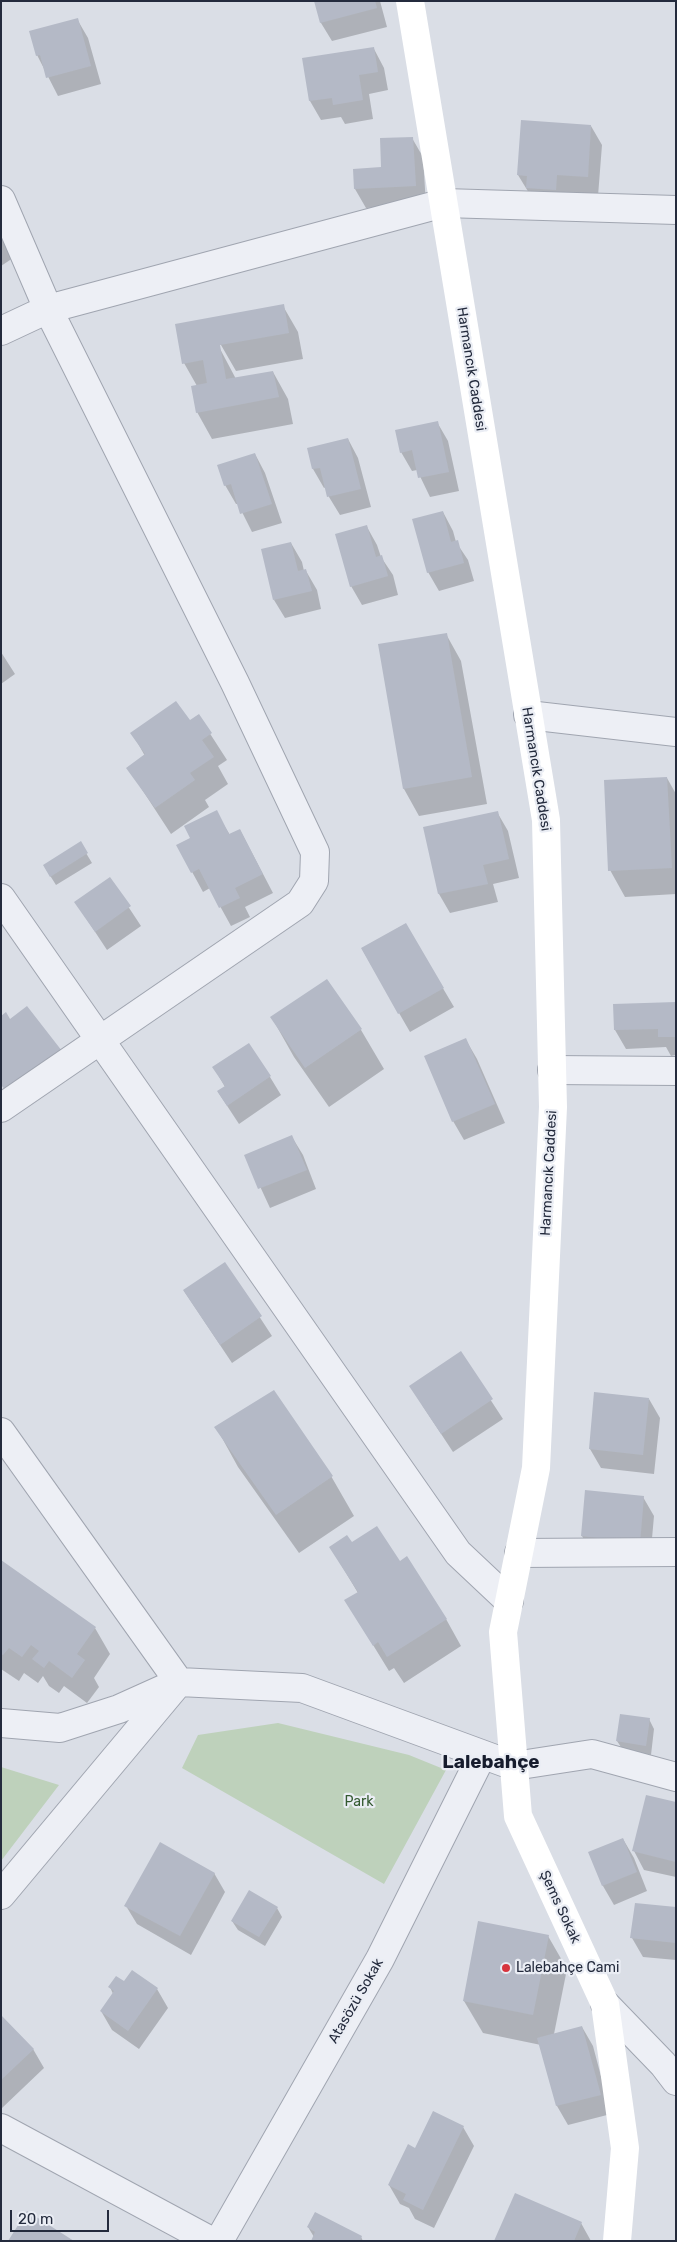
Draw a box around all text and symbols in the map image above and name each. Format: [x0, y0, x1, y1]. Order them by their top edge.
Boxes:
street label: Harmancık Caddesi [453, 306, 489, 432]
street label: Harmancık Caddesi [518, 706, 554, 832]
street label: Harmancık Caddesi [537, 1110, 561, 1236]
district label: Lalebahçe [442, 1752, 540, 1774]
park label: Park [344, 1794, 374, 1810]
street label: Şems Sokak [536, 1868, 584, 1946]
street label: Atasözü Sokak [325, 1956, 387, 2046]
place label: Lalebahçe Cami [516, 1960, 619, 1976]
marker: Lalebahçe Cami [500, 1962, 512, 1974]
scale bar [12, 2200, 111, 2232]
text: 20 m [18, 2210, 53, 2228]

